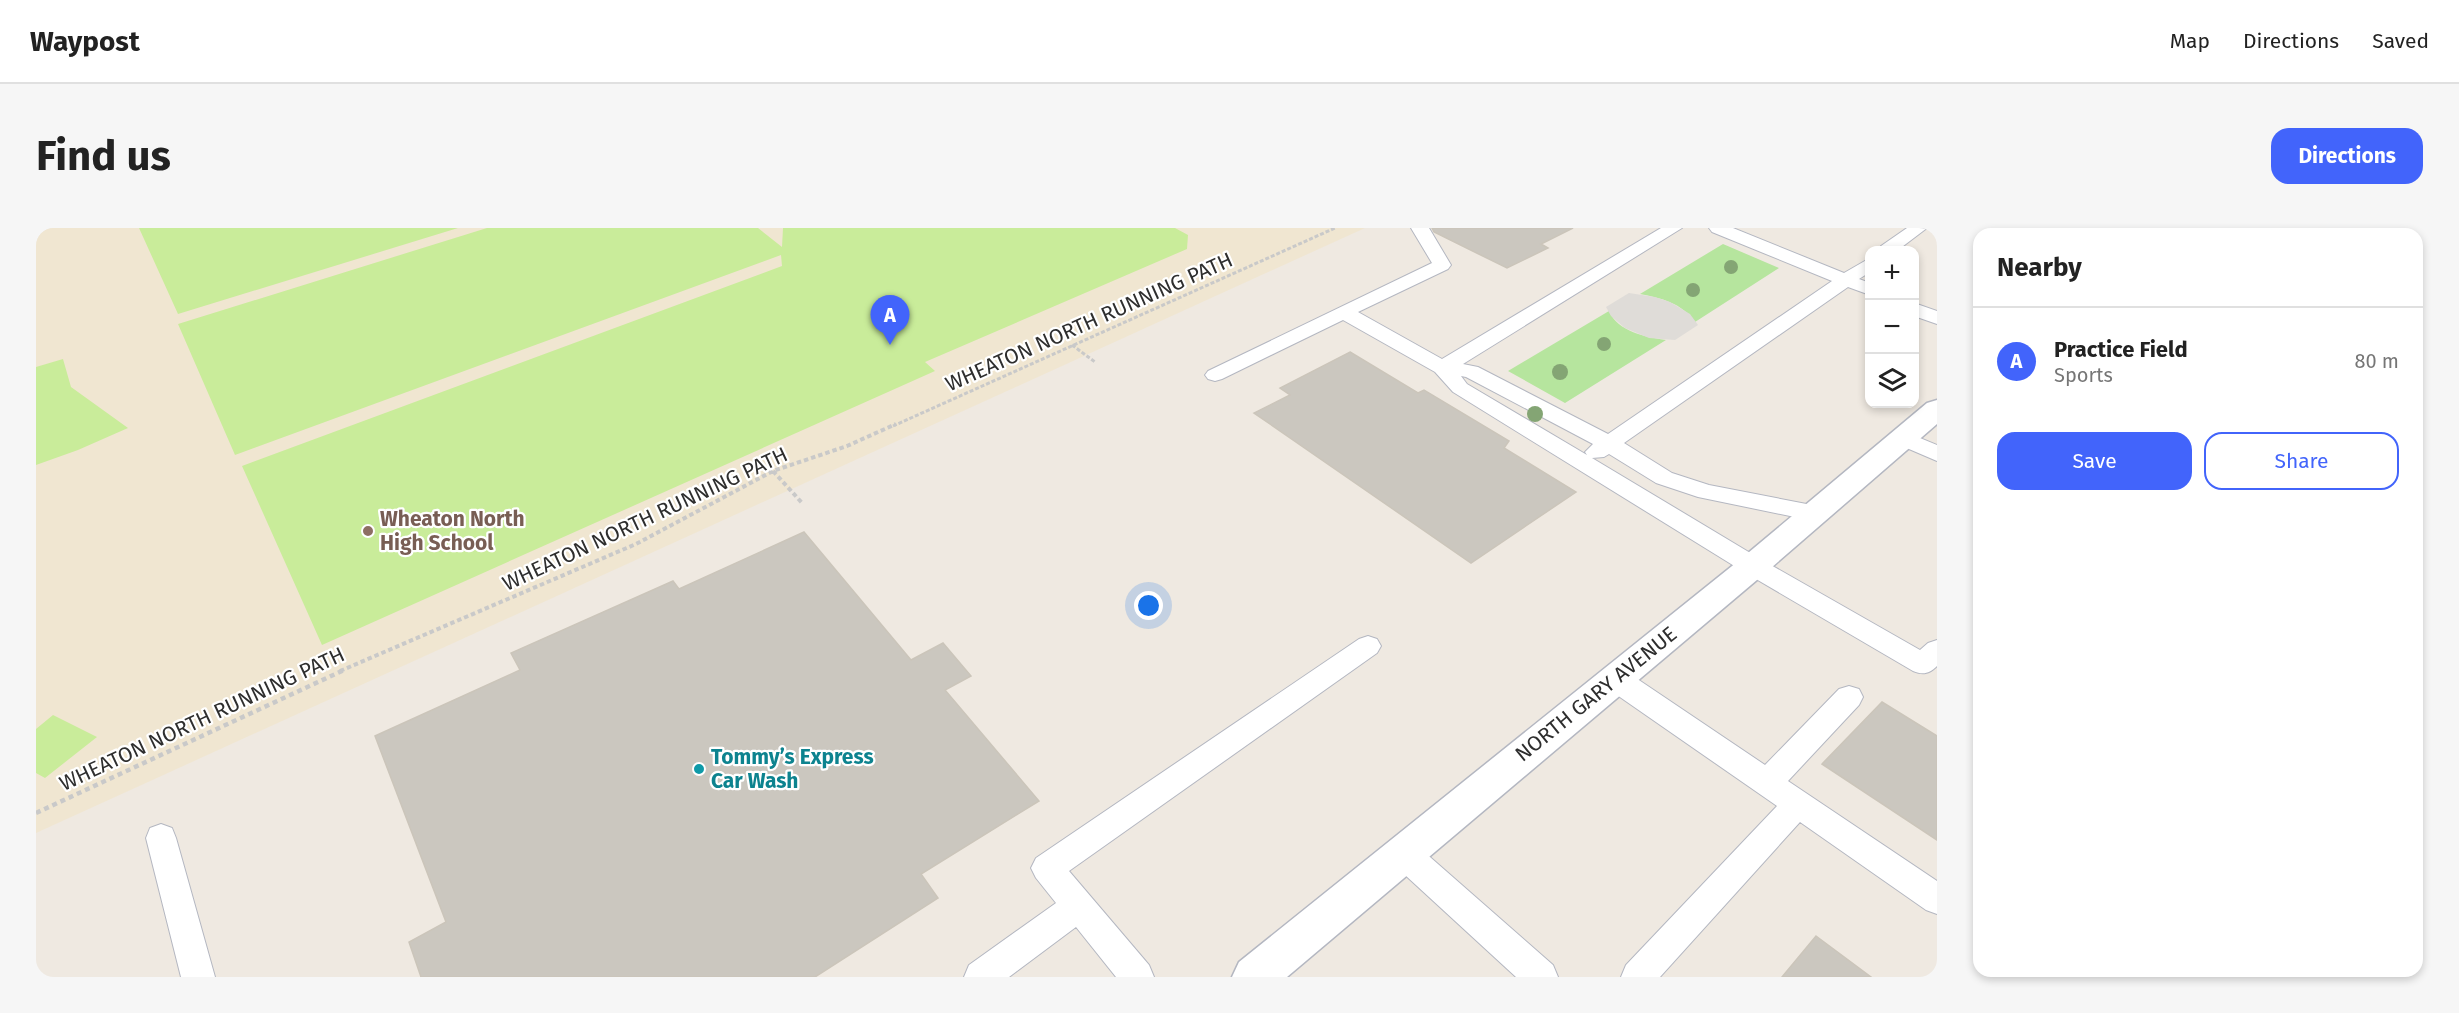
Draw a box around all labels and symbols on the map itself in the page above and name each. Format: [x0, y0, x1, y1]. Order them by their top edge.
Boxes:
street label: WHEATON NORTH RUNNING PATH [941, 247, 1237, 397]
pin: A [870, 296, 910, 345]
street label: WHEATON NORTH RUNNING PATH [498, 441, 792, 597]
place label: Wheaton North High School [380, 506, 525, 556]
marker: Wheaton North High School [361, 524, 375, 538]
your location [1134, 591, 1163, 620]
street label: NORTH GARY AVENUE [1510, 621, 1682, 767]
street label: WHEATON NORTH RUNNING PATH [55, 641, 349, 797]
place label: Tommy’s Express Car Wash [711, 744, 874, 794]
marker: Tommy’s Express Car Wash [692, 762, 706, 776]

